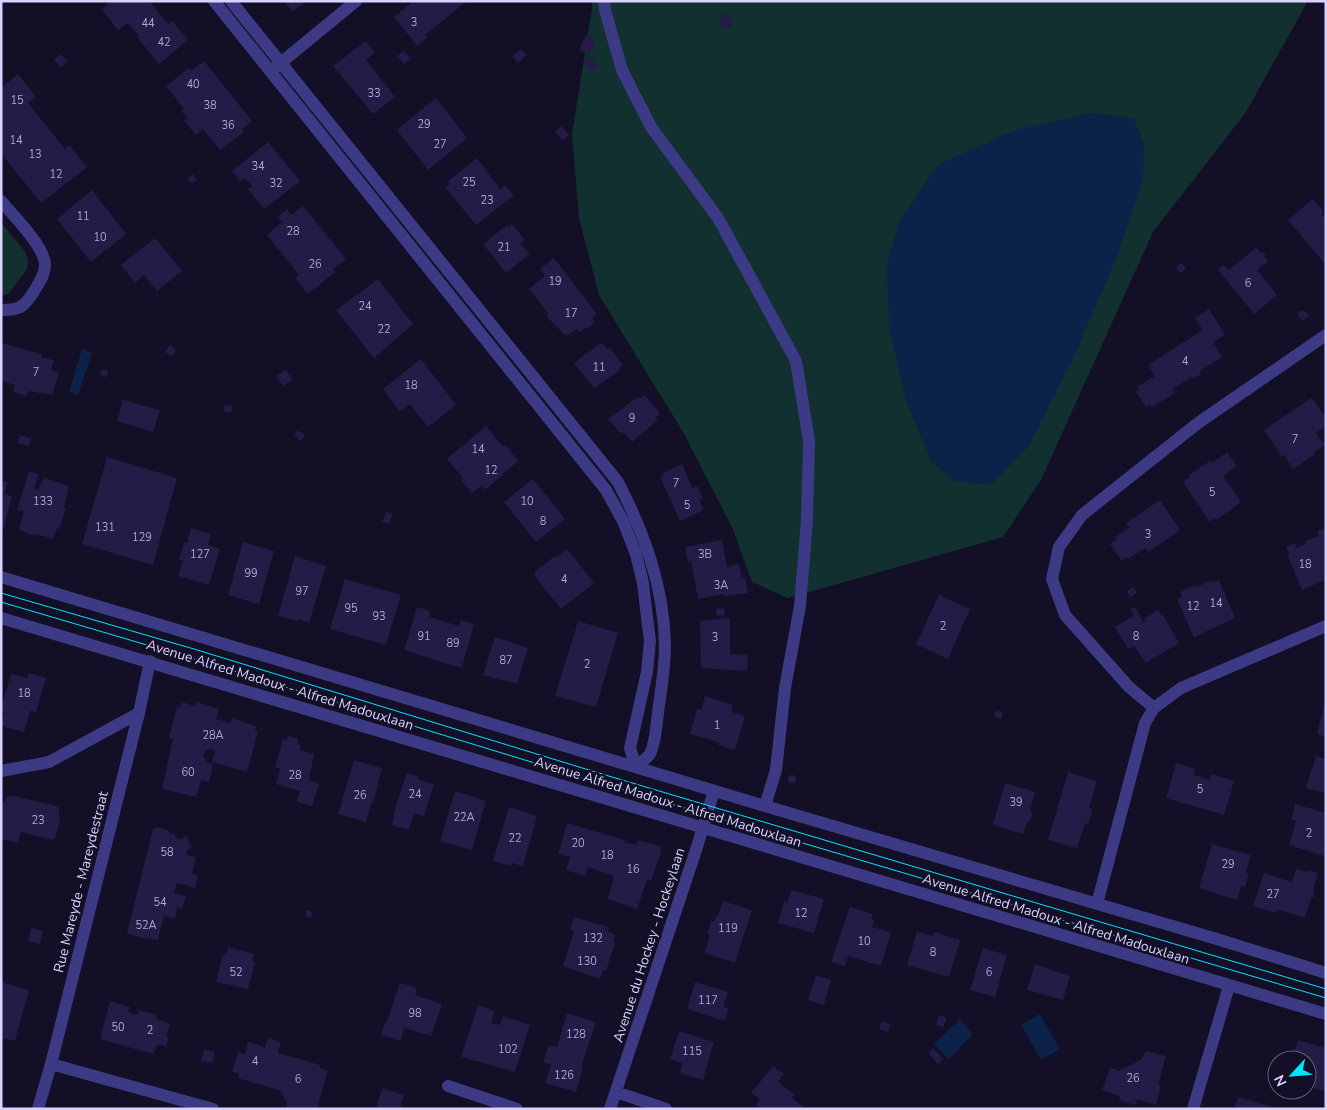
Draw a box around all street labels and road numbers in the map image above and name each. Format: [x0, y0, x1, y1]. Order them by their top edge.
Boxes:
street label: Avenue Alfred Madoux - Alfred Madouxlaan [144, 635, 416, 735]
street label: Avenue Alfred Madoux - Alfred Madouxlaan [532, 752, 804, 852]
street label: Rue Mareyde - Mareydestraat [49, 789, 113, 975]
street label: Avenue du Hockey - Hockeylaan [609, 845, 689, 1045]
street label: Avenue Alfred Madoux - Alfred Madouxlaan [920, 869, 1192, 969]

